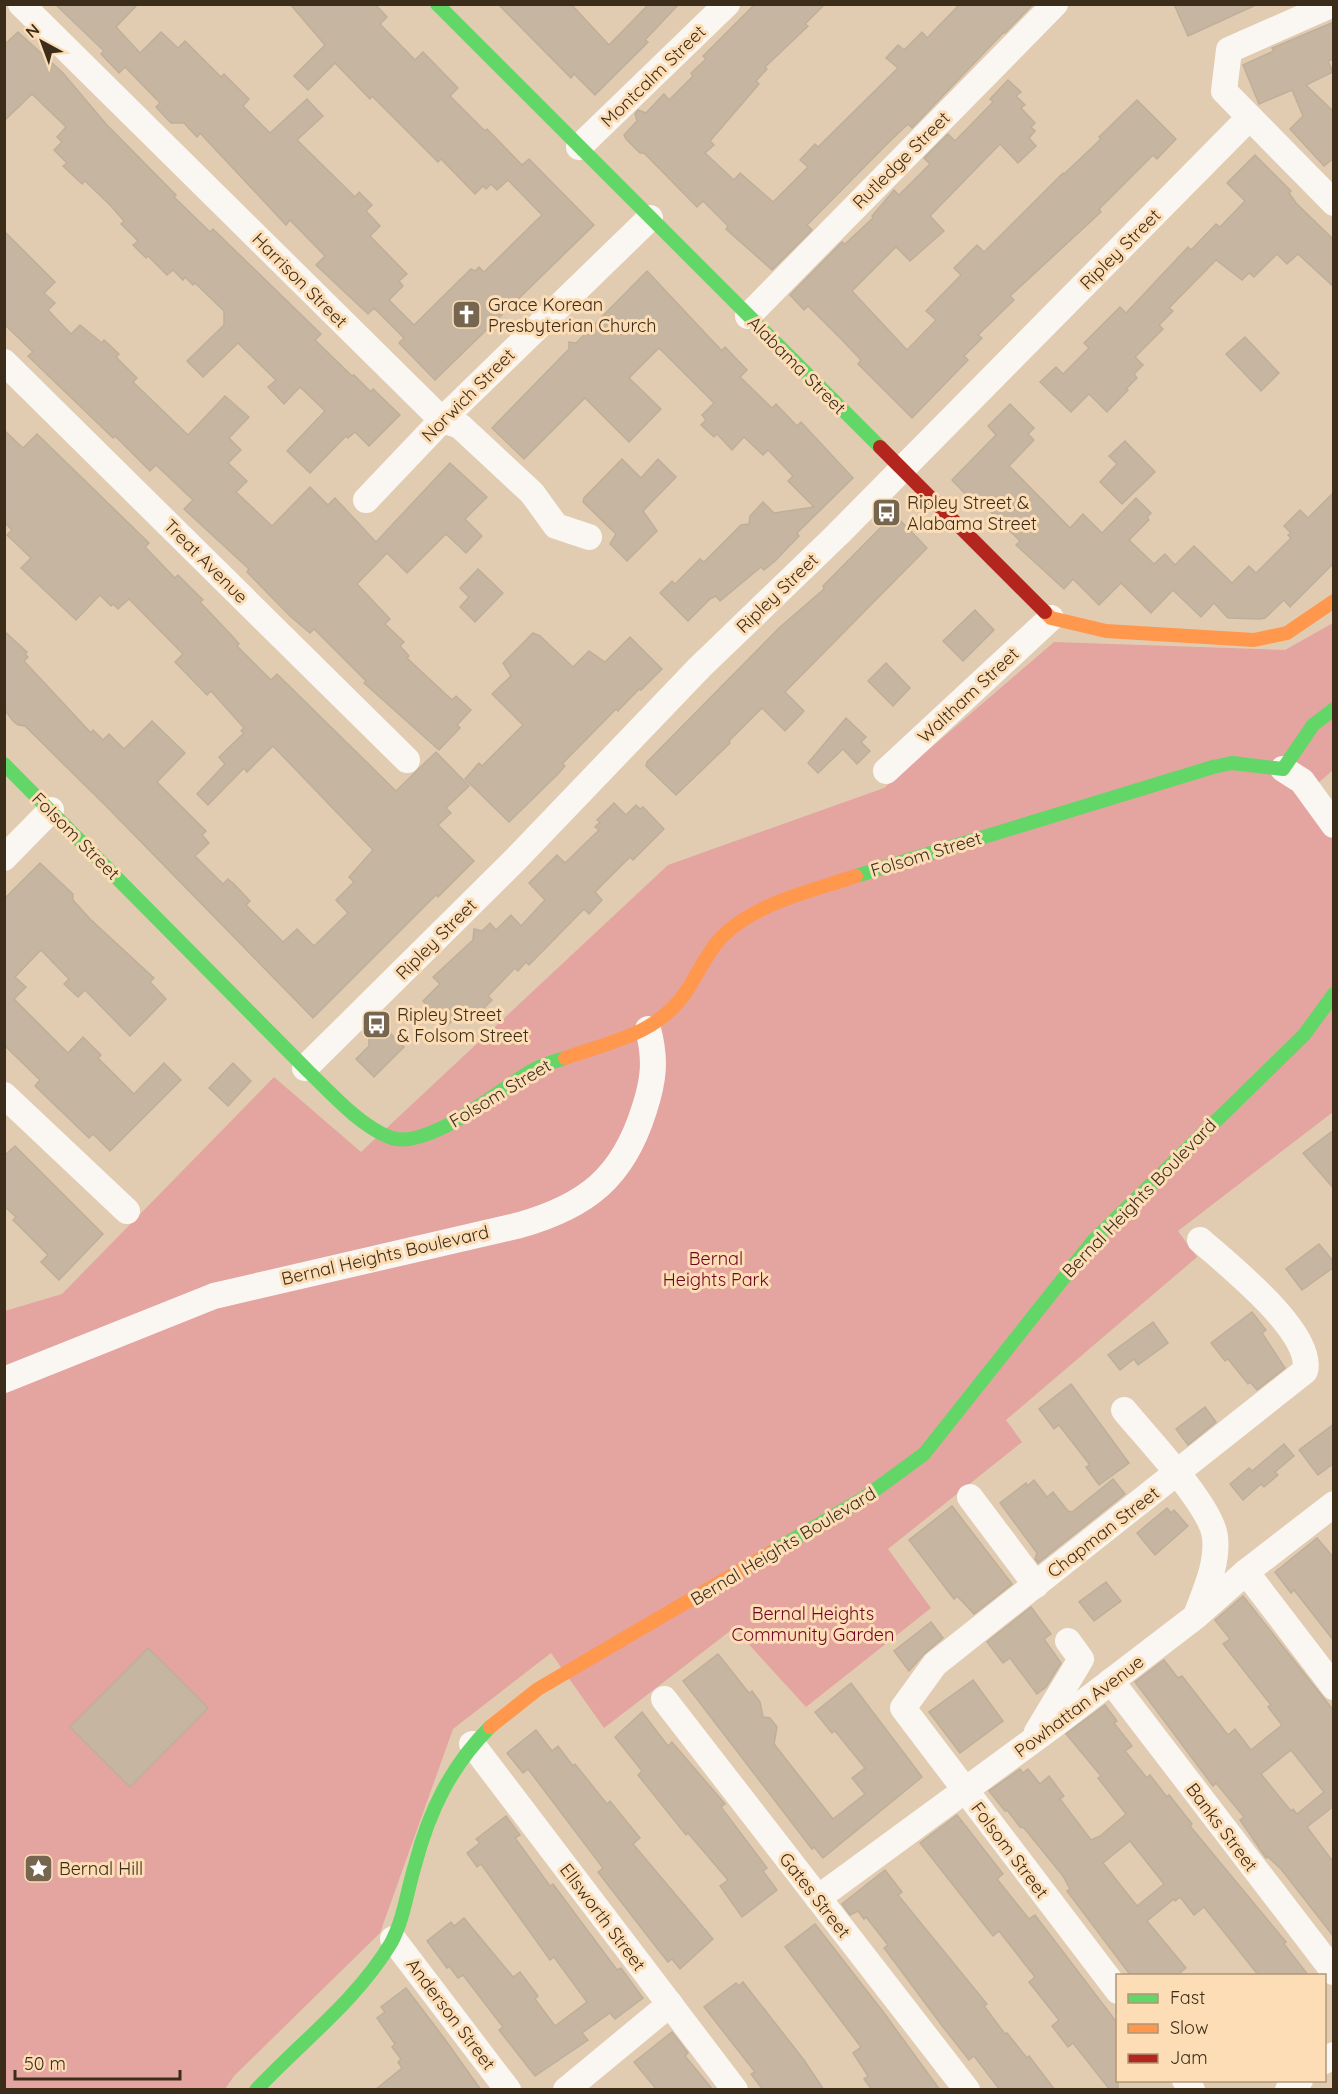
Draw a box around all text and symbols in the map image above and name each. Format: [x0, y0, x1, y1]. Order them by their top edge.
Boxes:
north arrow [12, 12, 72, 72]
text: N [21, 19, 43, 42]
street label: Montcalm Street [596, 20, 710, 132]
street label: Rutledge Street [847, 106, 955, 214]
street label: Ripley Street [1075, 204, 1165, 294]
street label: Harrison Street [248, 228, 352, 332]
place label: Grace Korean Presbyterian Church [488, 293, 657, 337]
church icon: Grace Korean Presbyterian Church [451, 298, 483, 330]
street label: Alabama Street [743, 311, 851, 419]
street label: Norwich Street [416, 343, 520, 447]
place label: Ripley Street & Alabama Street [907, 491, 1037, 535]
bus stop icon: Ripley Street & Alabama Street [870, 496, 902, 528]
street label: Treat Avenue [159, 514, 253, 608]
street label: Ripley Street [731, 548, 823, 638]
street label: Waltham Street [913, 642, 1023, 748]
street label: Folsom Street [27, 787, 125, 885]
street label: Folsom Street [868, 826, 984, 882]
street label: Ripley Street [391, 894, 481, 984]
place label: Ripley Street & Folsom Street [397, 1003, 529, 1047]
bus stop icon: Ripley Street & Folsom Street [360, 1008, 392, 1040]
street label: Folsom Street [445, 1054, 555, 1132]
street label: Bernal Heights Boulevard [1057, 1114, 1221, 1282]
street label: Bernal Heights Boulevard [279, 1220, 491, 1290]
park label: Bernal Heights Park [663, 1247, 769, 1291]
street label: Chapman Street [1042, 1481, 1164, 1583]
street label: Bernal Heights Boulevard [686, 1482, 880, 1610]
park label: Bernal Heights Community Garden [732, 1602, 894, 1646]
street label: Powhattan Avenue [1010, 1650, 1148, 1762]
street label: Banks Street [1181, 1778, 1263, 1876]
street label: Folsom Street [966, 1797, 1054, 1903]
street label: Gates Street [774, 1848, 856, 1942]
place icon: Bernal Hill [22, 1852, 54, 1884]
place label: Bernal Hill [59, 1857, 143, 1880]
street label: Ellsworth Street [555, 1859, 651, 1975]
street label: Anderson Street [402, 1954, 500, 2074]
legend [1116, 1974, 1326, 2082]
text: Fast [1170, 1986, 1205, 2009]
text: Slow [1170, 2016, 1208, 2039]
scale bar [15, 2043, 180, 2081]
text: Jam [1170, 2046, 1208, 2069]
text: 50 m [24, 2052, 66, 2075]

